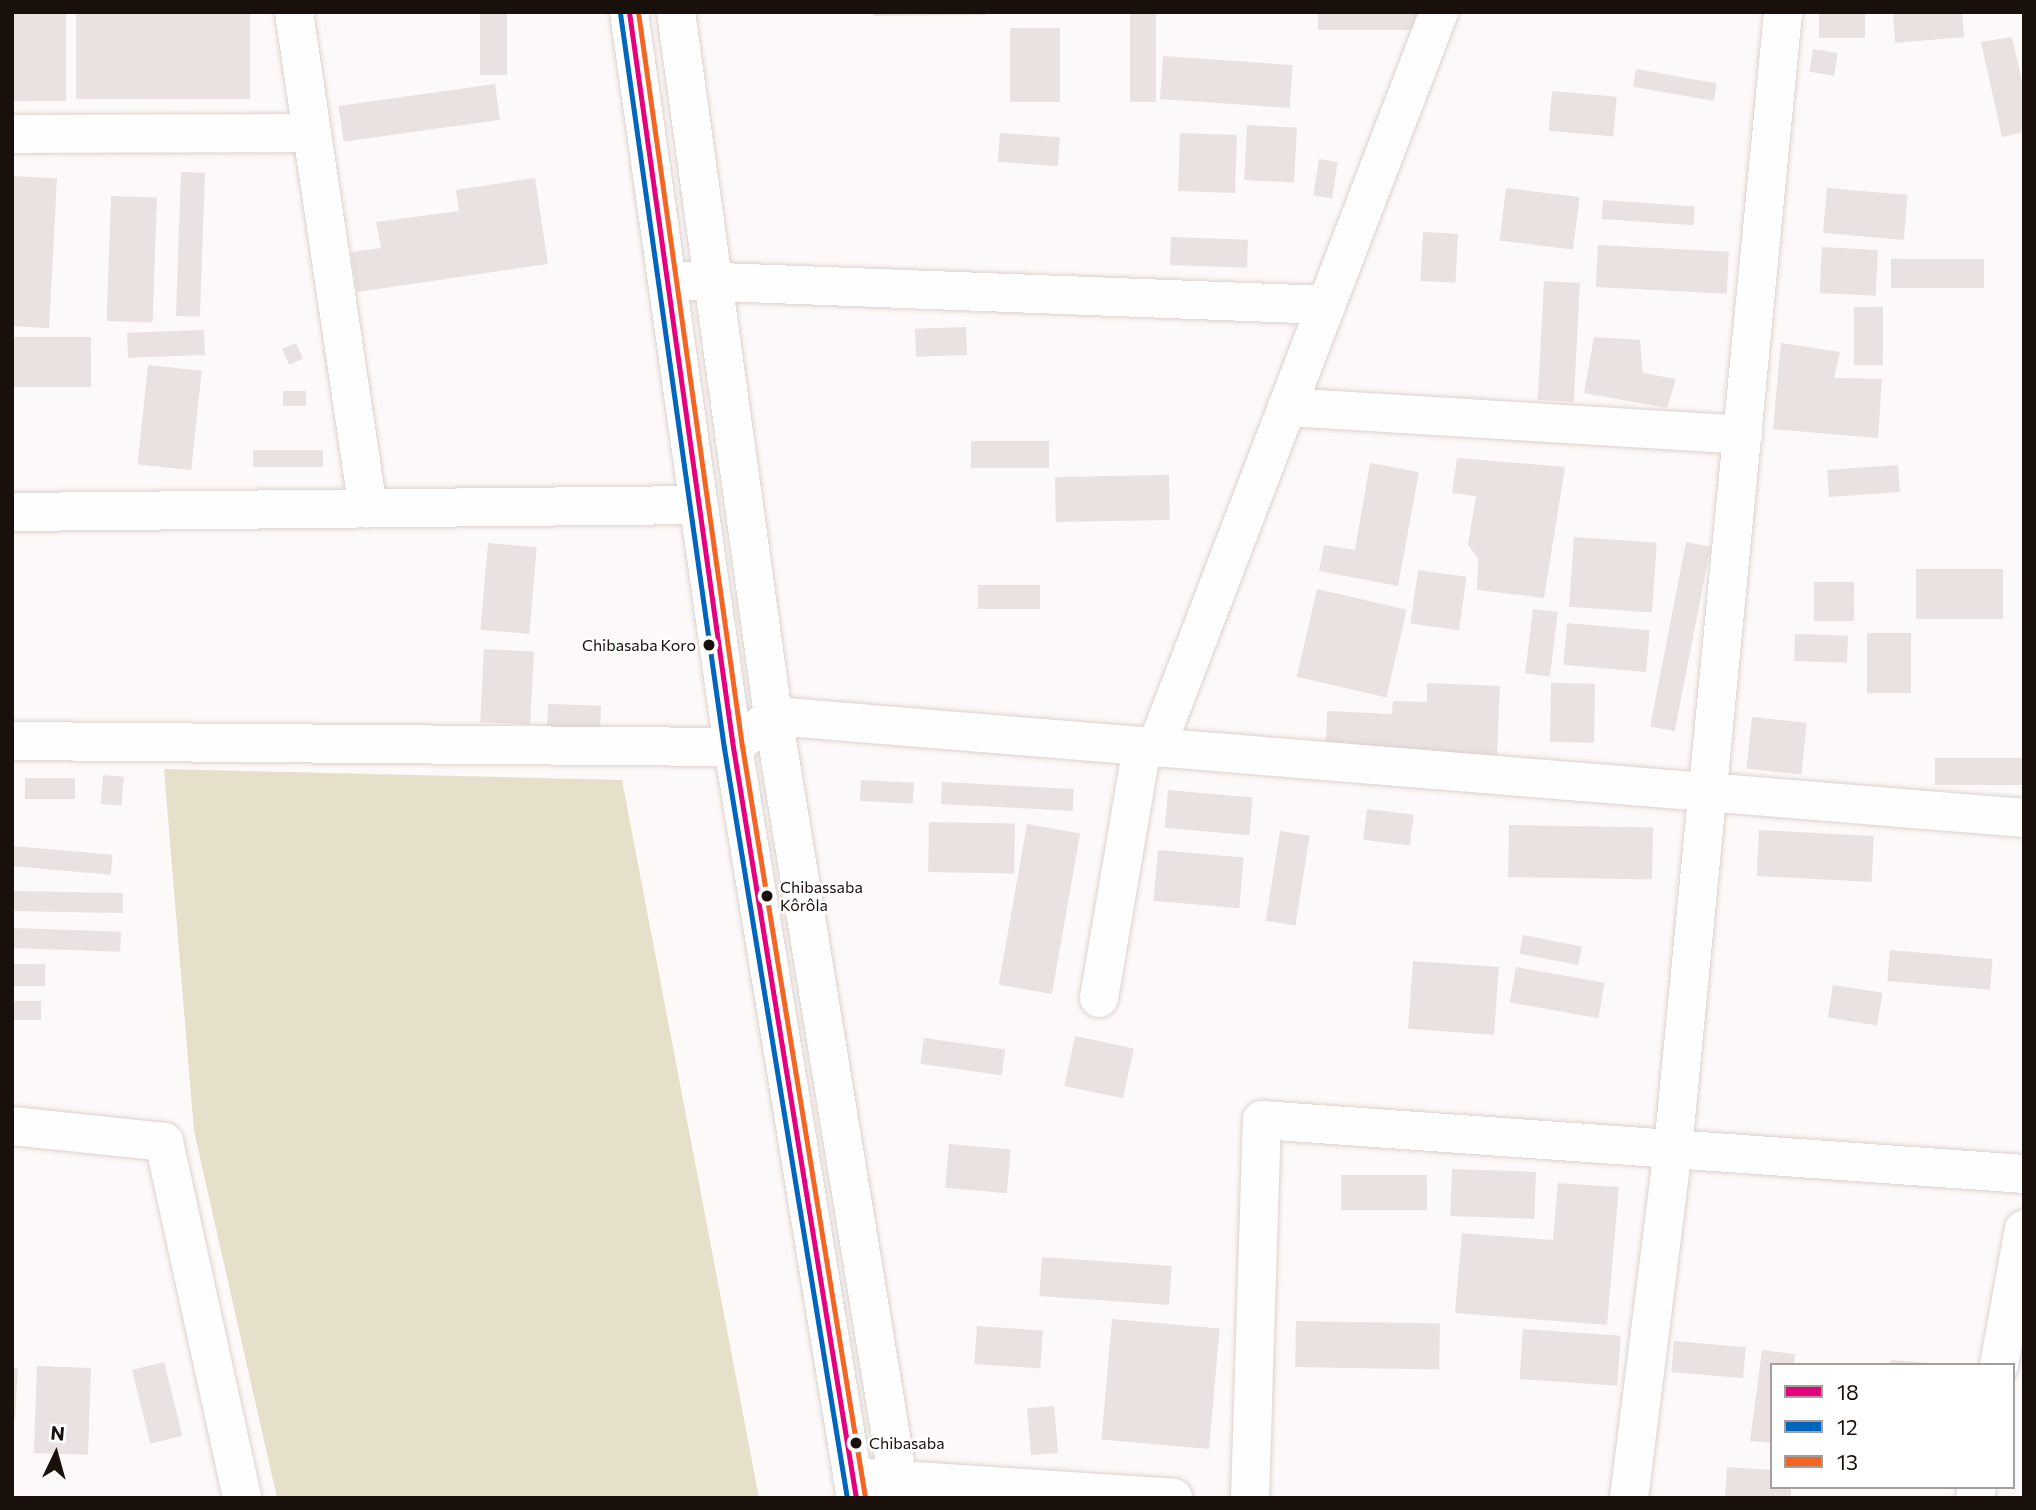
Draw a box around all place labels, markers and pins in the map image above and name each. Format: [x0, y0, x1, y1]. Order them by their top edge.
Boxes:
place label: Chibasaba Koro [582, 635, 696, 655]
marker: Chibasaba Koro [702, 638, 716, 652]
place label: Chibassaba Kôrôla [780, 877, 863, 915]
marker: Chibassaba Kôrôla [760, 889, 774, 903]
place label: Chibasaba [869, 1433, 945, 1453]
marker: Chibasaba [849, 1436, 863, 1450]

